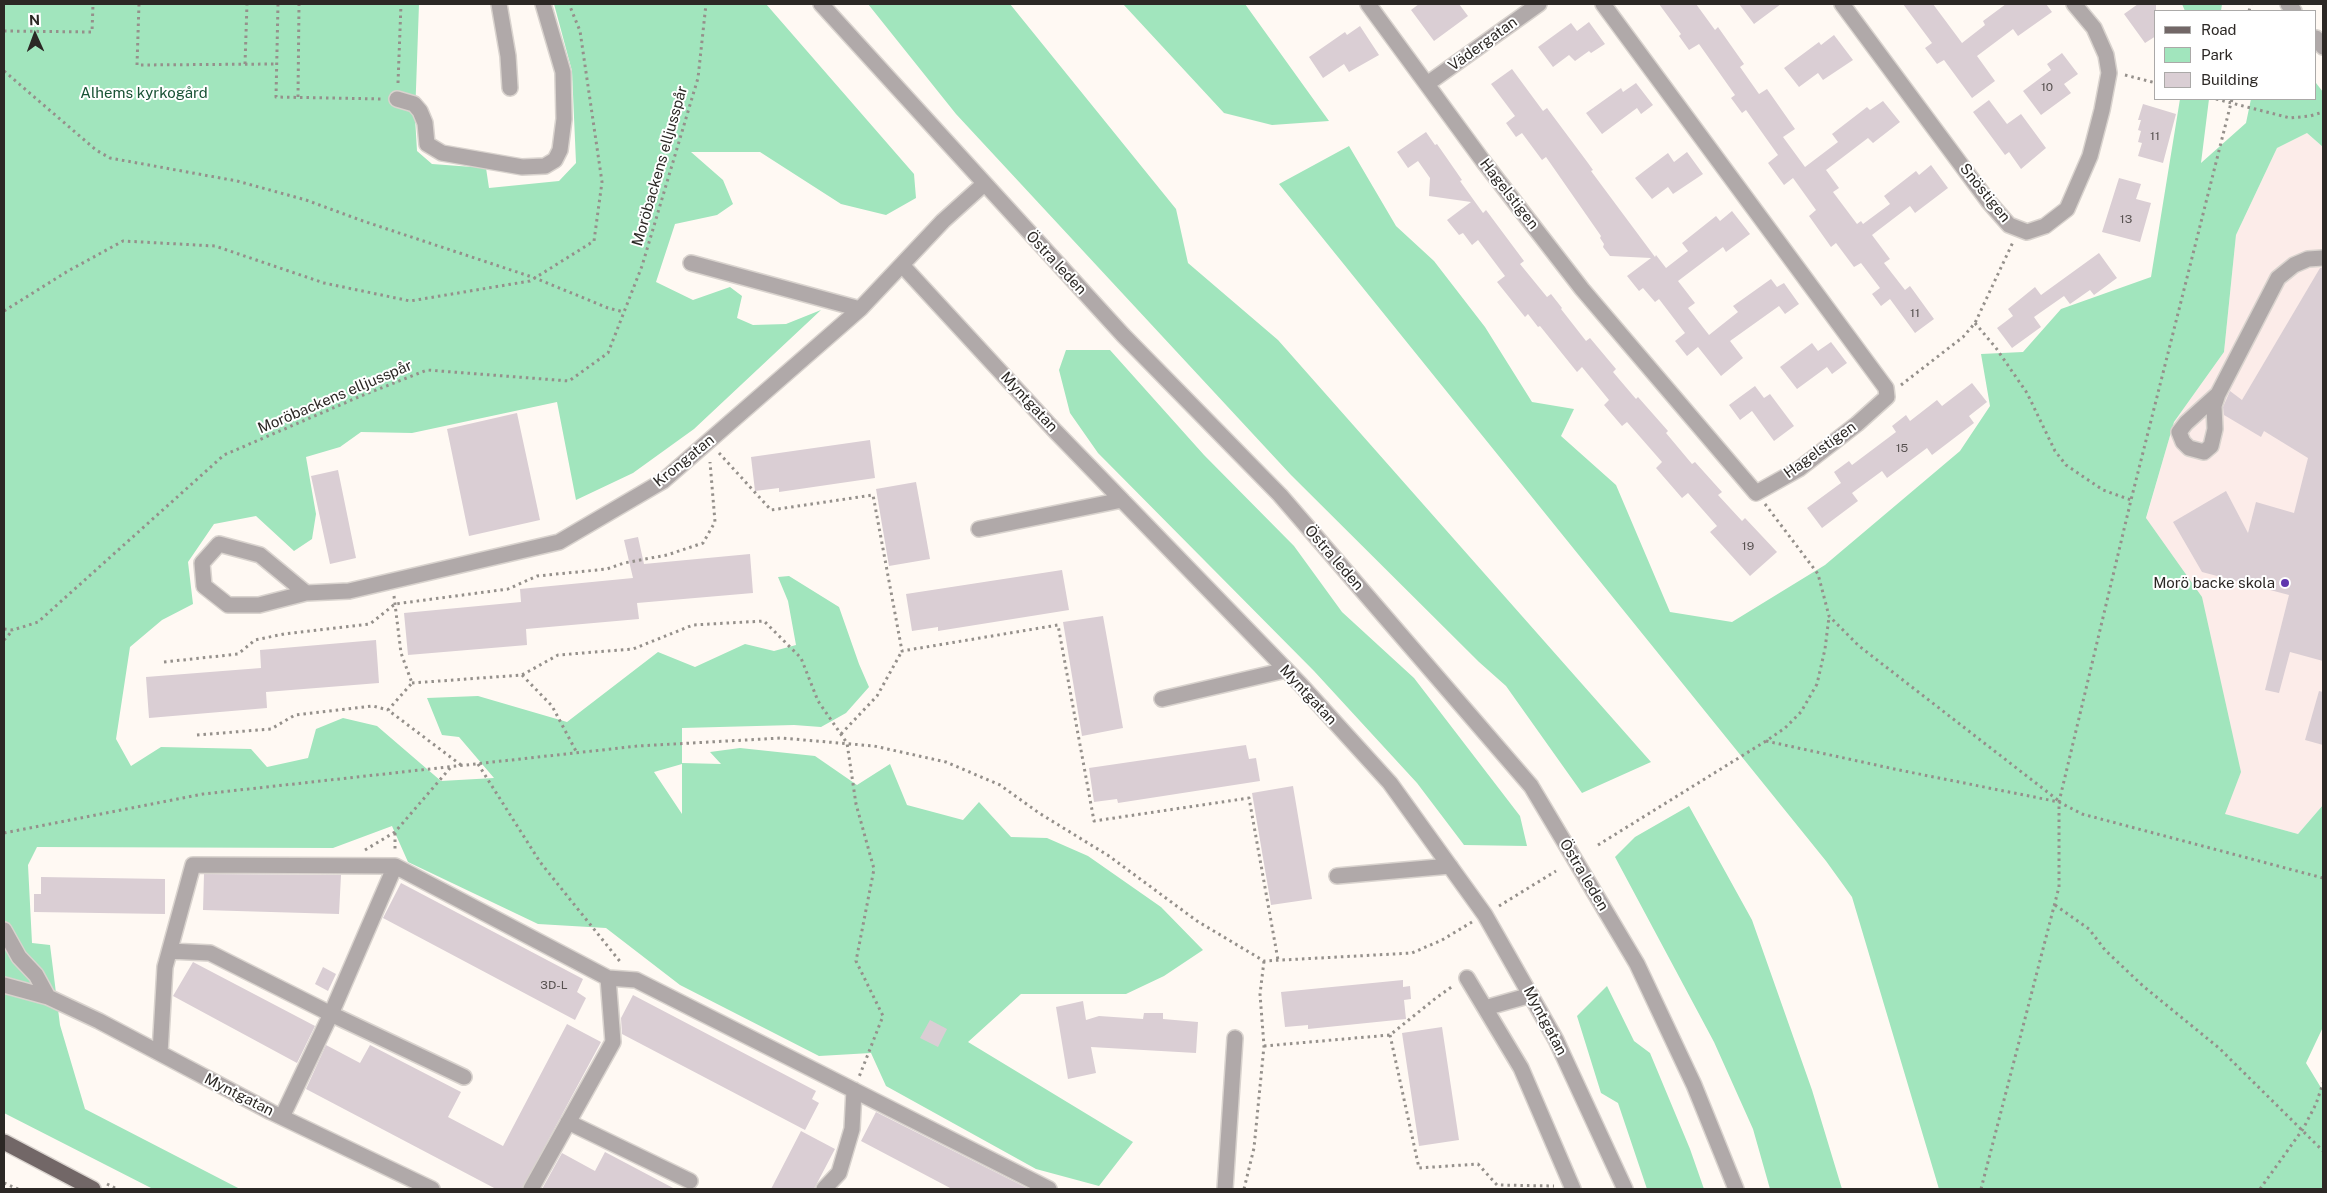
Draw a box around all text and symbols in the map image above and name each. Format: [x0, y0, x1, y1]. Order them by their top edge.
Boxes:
north arrow [10, 10, 60, 60]
legend [2154, 10, 2317, 100]
text: N [29, 12, 40, 28]
street label: Vädergatan [1445, 13, 1521, 75]
text: Road [2201, 21, 2237, 38]
text: Park [2201, 46, 2233, 63]
text: Building [2201, 71, 2259, 88]
house number: 10 [2041, 80, 2053, 94]
park label: Alhems kyrkogård [80, 84, 208, 102]
street label: Moröbackens elljusspår [629, 84, 691, 248]
house number: 11 [2150, 129, 2160, 143]
street label: Hagelstigen [1476, 155, 1542, 233]
street label: Snöstigen [1956, 160, 2014, 226]
house number: 13 [2120, 212, 2132, 226]
street label: Östra leden [1022, 227, 1090, 299]
house number: 11 [1910, 306, 1920, 320]
street label: Moröbackens elljusspår [255, 356, 415, 438]
street label: Myntgatan [997, 368, 1061, 436]
street label: Hagelstigen [1780, 418, 1860, 482]
street label: Krongatan [650, 431, 718, 491]
house number: 15 [1896, 441, 1908, 455]
street label: Östra leden [1301, 522, 1367, 594]
house number: 19 [1742, 539, 1754, 553]
place label: Morö backe skola [2153, 574, 2275, 592]
marker: Morö backe skola [2279, 577, 2291, 589]
street label: Myntgatan [1276, 661, 1340, 729]
street label: Östra leden [1556, 836, 1612, 914]
house number: 3D-L [540, 978, 568, 992]
street label: Myntgatan [1519, 983, 1571, 1059]
street label: Myntgatan [201, 1070, 277, 1120]

